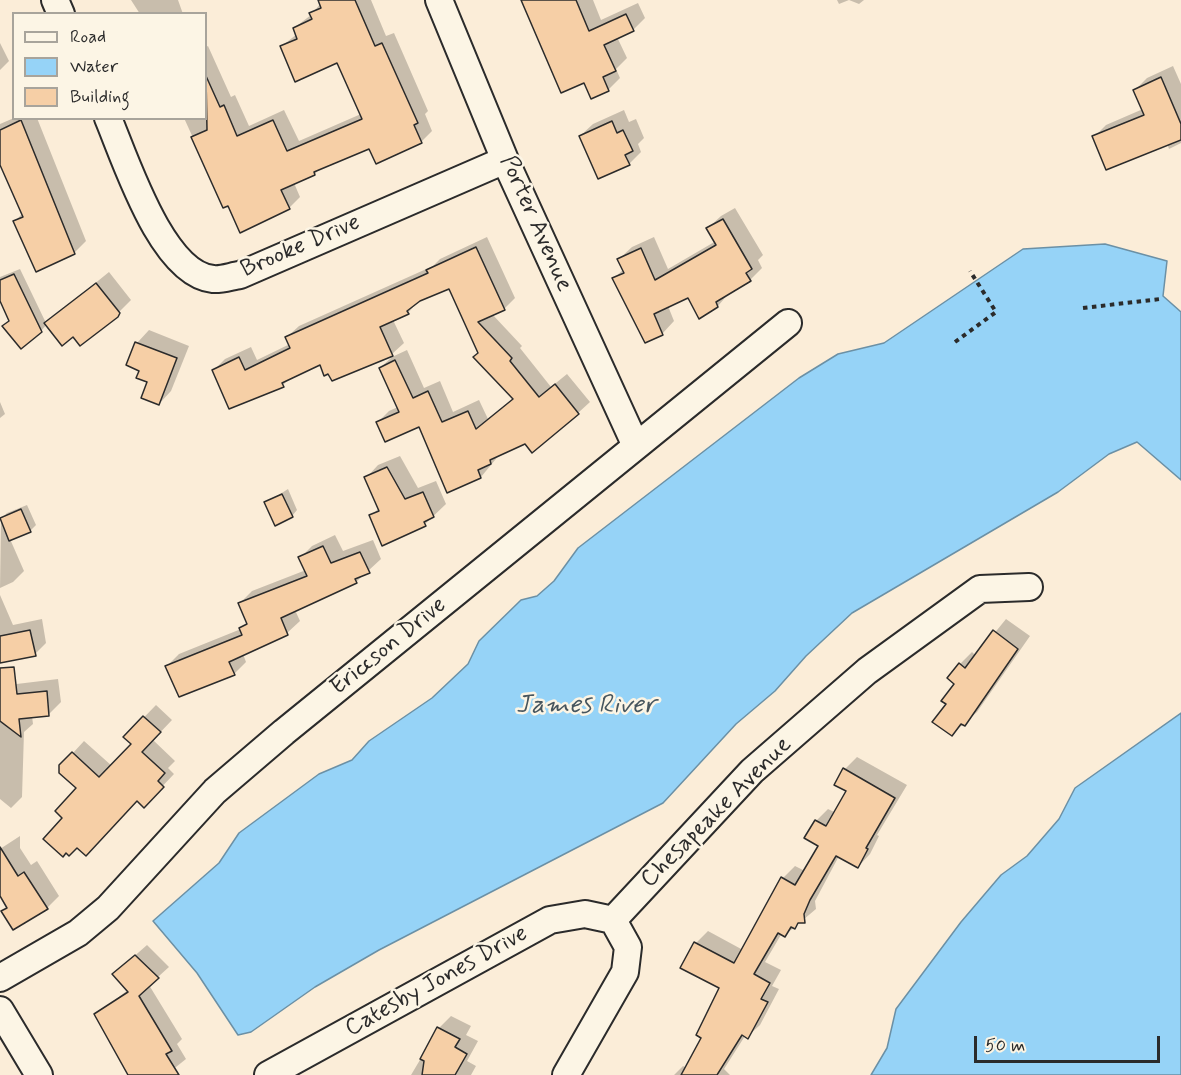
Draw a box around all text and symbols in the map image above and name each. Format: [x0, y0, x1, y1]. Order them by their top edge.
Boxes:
legend [12, 12, 207, 120]
text: Road [70, 25, 106, 49]
text: Water [70, 55, 118, 79]
text: Building [70, 85, 130, 109]
street label: Porter Avenue [492, 152, 578, 296]
street label: Brooke Drive [237, 209, 365, 285]
street label: Ericcson Drive [325, 591, 453, 703]
water label: James River [516, 691, 656, 723]
street label: Chesapeake Avenue [635, 731, 799, 895]
street label: Catesby Jones Drive [341, 920, 533, 1044]
scale bar [977, 1024, 1163, 1062]
text: 50 m [985, 1034, 1025, 1058]

